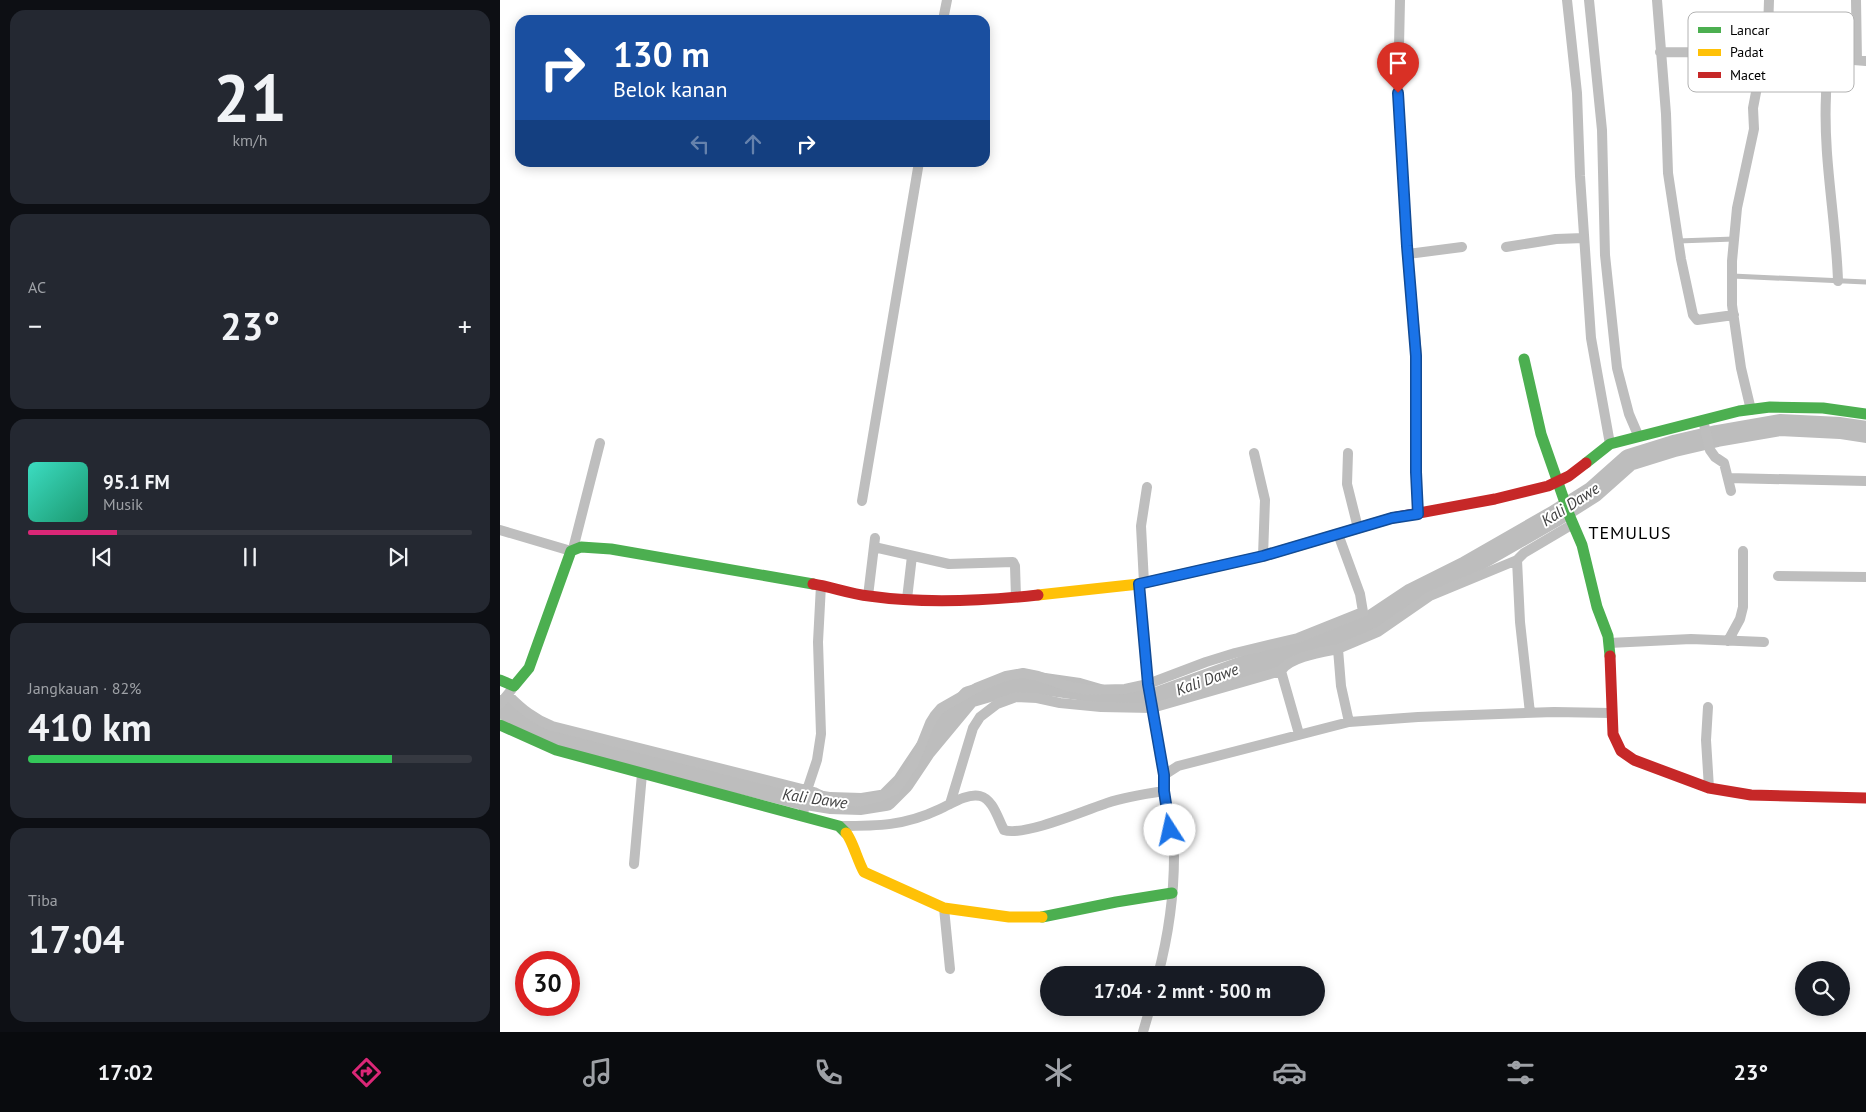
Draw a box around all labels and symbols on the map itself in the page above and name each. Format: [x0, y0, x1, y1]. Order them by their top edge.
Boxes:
legend [1688, 12, 1854, 92]
text: Lancar [1730, 21, 1770, 39]
pin [1377, 42, 1419, 93]
text: Padat [1730, 43, 1764, 61]
text: Macet [1730, 66, 1766, 84]
water label: Kali Dawe [1537, 477, 1603, 530]
district label: TEMULUS [1588, 521, 1672, 544]
water label: Kali Dawe [1173, 658, 1242, 700]
water label: Kali Dawe [781, 784, 849, 813]
position arrow [1143, 803, 1195, 855]
speed limit sign: 30 [515, 951, 580, 1016]

